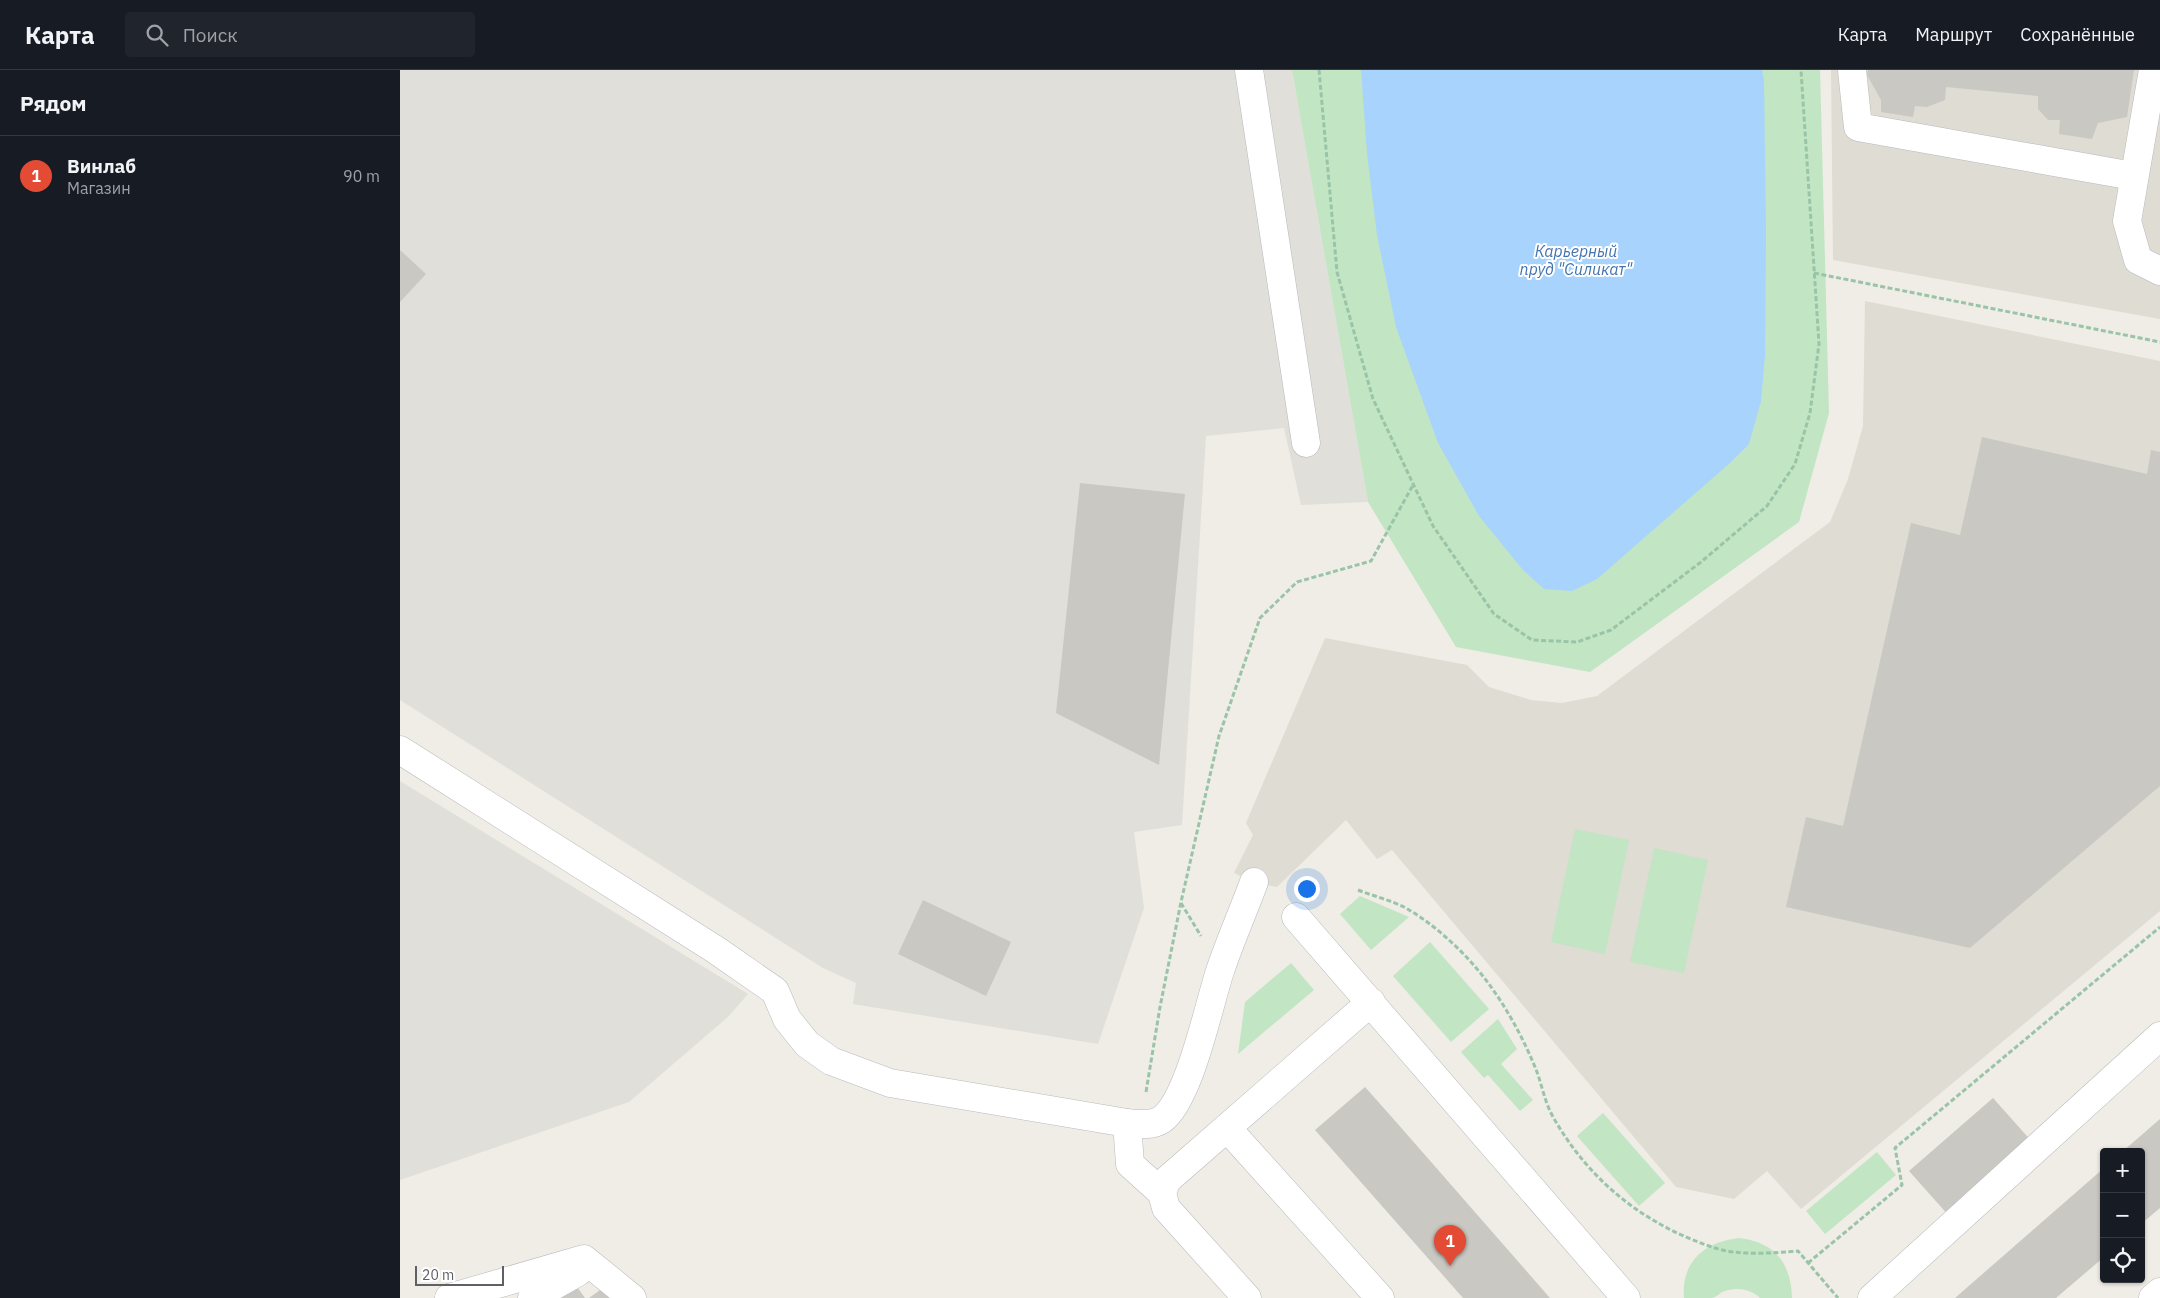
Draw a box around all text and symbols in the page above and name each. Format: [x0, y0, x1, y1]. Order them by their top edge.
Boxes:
search box [125, 12, 475, 57]
text: Карта [25, 19, 95, 51]
icon: search [143, 21, 171, 49]
text: Поиск [183, 23, 238, 47]
text: Карта [1838, 23, 1887, 46]
text: Маршрут [1915, 23, 1992, 46]
text: Сохранённые [2020, 23, 2135, 46]
text: Рядом [20, 89, 87, 117]
text: Винлаб [67, 154, 136, 178]
text: 1 [31, 166, 41, 186]
text: 90 m [343, 166, 380, 186]
text: Магазин [67, 178, 131, 198]
water label: Карьерный пруд "Силикат" [1520, 241, 1633, 279]
your location [1294, 876, 1320, 902]
map controls [2100, 1148, 2145, 1283]
button: + [2100, 1148, 2145, 1193]
button: − [2100, 1193, 2145, 1238]
pin: 1 [1434, 1225, 1466, 1266]
button: locate [2100, 1238, 2145, 1283]
scale bar [415, 1263, 504, 1286]
text: 20 m [422, 1266, 454, 1284]

